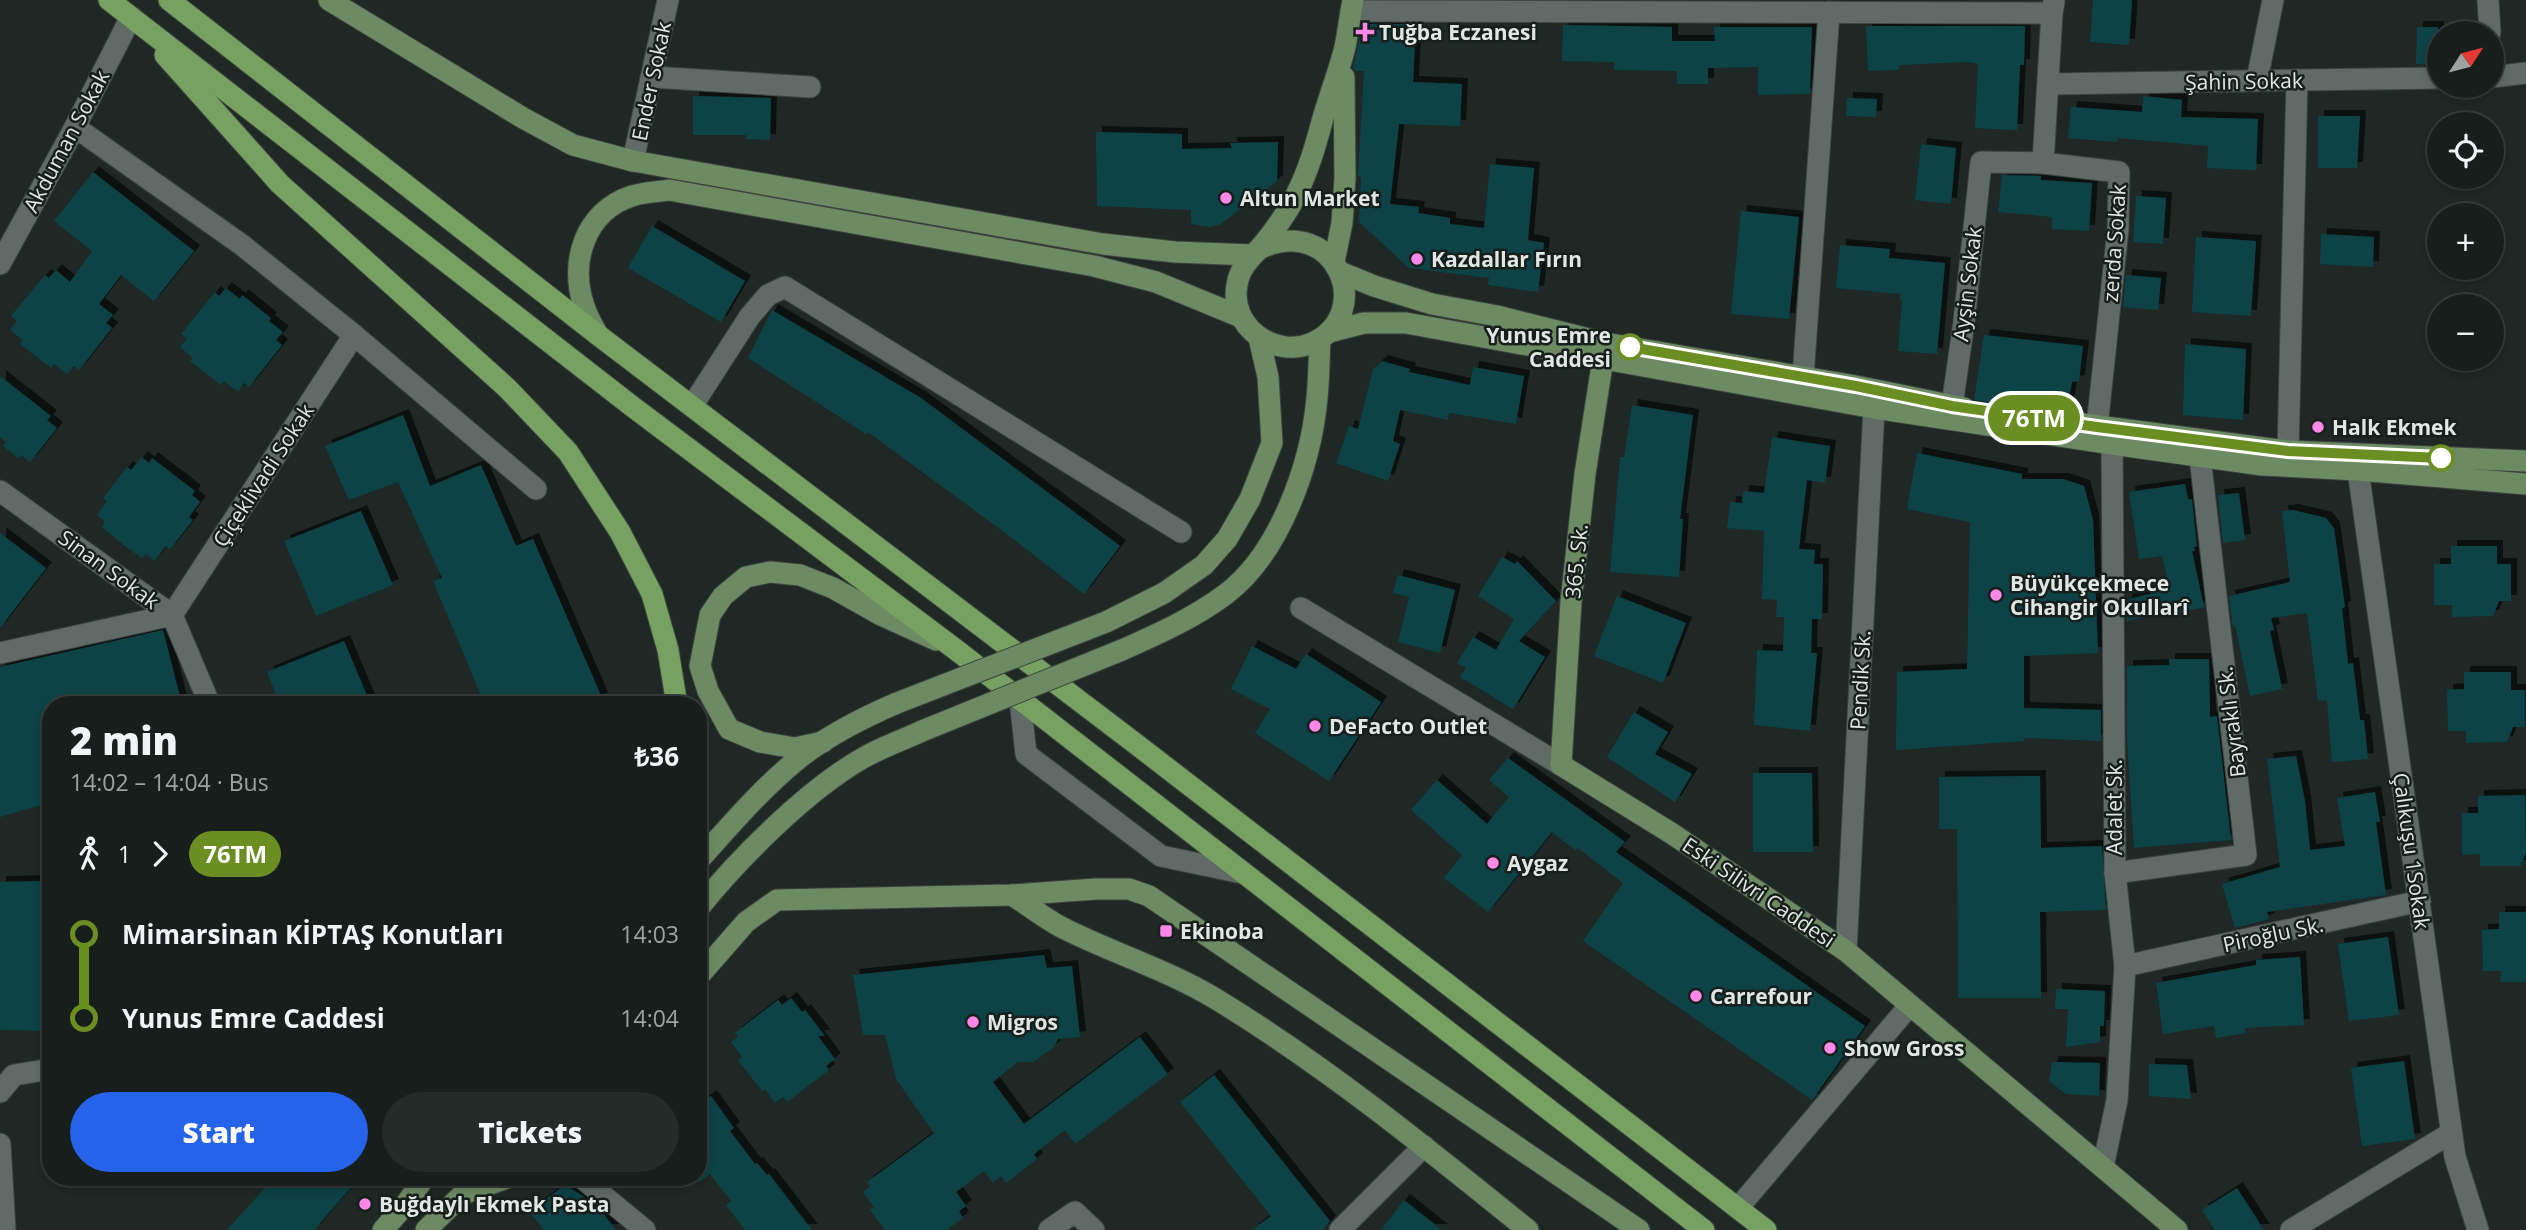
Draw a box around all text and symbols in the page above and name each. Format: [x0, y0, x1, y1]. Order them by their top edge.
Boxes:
place label: Tuğba Eczanesi [1379, 18, 1537, 46]
street label: Ender Sokak [625, 19, 677, 143]
north arrow [2427, 21, 2504, 98]
map controls [2427, 21, 2504, 371]
marker: Tuğba Eczanesi [1357, 24, 1373, 40]
street label: Akduman Sokak [17, 65, 115, 217]
street label: Şahin Sokak [2185, 66, 2303, 96]
button: locate [2427, 112, 2504, 189]
street label: zerda Sokak [2096, 183, 2132, 303]
place label: Altun Market [1240, 184, 1380, 212]
marker: Altun Market [1218, 190, 1234, 206]
button: + [2427, 203, 2504, 280]
street label: Ayşin Sokak [1946, 225, 1988, 343]
place label: Kazdallar Fırın [1431, 245, 1582, 273]
marker: Kazdallar Fırın [1409, 251, 1425, 267]
button: − [2427, 294, 2504, 371]
place label: Yunus Emre Caddesi [1486, 321, 1611, 373]
marker: Yunus Emre Caddesi [1617, 334, 1643, 360]
line badge: 76TM [1985, 395, 2083, 441]
street label: Çiçeklivadi Sokak [206, 398, 320, 552]
text: 76TM [2002, 401, 2066, 434]
place label: Halk Ekmek [2332, 413, 2457, 441]
marker: Halk Ekmek [2310, 419, 2326, 435]
unlabelled marker [2428, 445, 2454, 471]
street label: 365. Sk. [1558, 522, 1594, 600]
street label: Sinan Sokak [53, 523, 165, 615]
place label: Büyükçekmece Cihangir Okullarî [2010, 569, 2190, 621]
marker: Büyükçekmece Cihangir Okullarî [1988, 587, 2004, 603]
street label: Pendik Sk. [1843, 629, 1877, 731]
street label: Bayraklı Sk. [2210, 665, 2252, 779]
place label: DeFacto Outlet [1329, 712, 1487, 740]
text: 2 min [70, 714, 178, 766]
marker: DeFacto Outlet [1307, 718, 1323, 734]
text: ₺36 [634, 738, 679, 774]
street label: Adalet Sk. [2100, 759, 2128, 855]
text: 14:02 – 14:04 · Bus [70, 766, 269, 798]
street label: Çalıkuşu 1Sokak [2387, 771, 2437, 931]
street label: Eski Silivri Caddesi [1677, 831, 1841, 953]
icon: walk [70, 835, 108, 873]
icon: forward [141, 835, 179, 873]
text: 76TM [203, 837, 267, 870]
text: 1 [118, 838, 131, 870]
place label: Aygaz [1507, 849, 1568, 877]
marker: Aygaz [1485, 855, 1501, 871]
street label: Piroğlu Sk. [2220, 910, 2326, 958]
text: Mimarsinan KİPTAŞ Konutları [122, 916, 503, 952]
place label: Ekinoba [1180, 917, 1264, 945]
text: 14:03 [620, 918, 679, 950]
marker: Ekinoba [1158, 923, 1174, 939]
place label: Carrefour [1710, 982, 1812, 1010]
marker: Carrefour [1688, 988, 1704, 1004]
text: Yunus Emre Caddesi [122, 1000, 385, 1036]
text: 14:04 [620, 1002, 679, 1034]
place label: Migros [987, 1008, 1058, 1036]
marker: Migros [965, 1014, 981, 1030]
place label: Show Gross [1844, 1034, 1964, 1062]
marker: Show Gross [1822, 1040, 1838, 1056]
button: Start [70, 1092, 368, 1172]
button: Tickets [382, 1092, 679, 1172]
place label: Buğdaylı Ekmek Pasta [379, 1190, 609, 1218]
marker: Buğdaylı Ekmek Pasta [357, 1196, 373, 1212]

